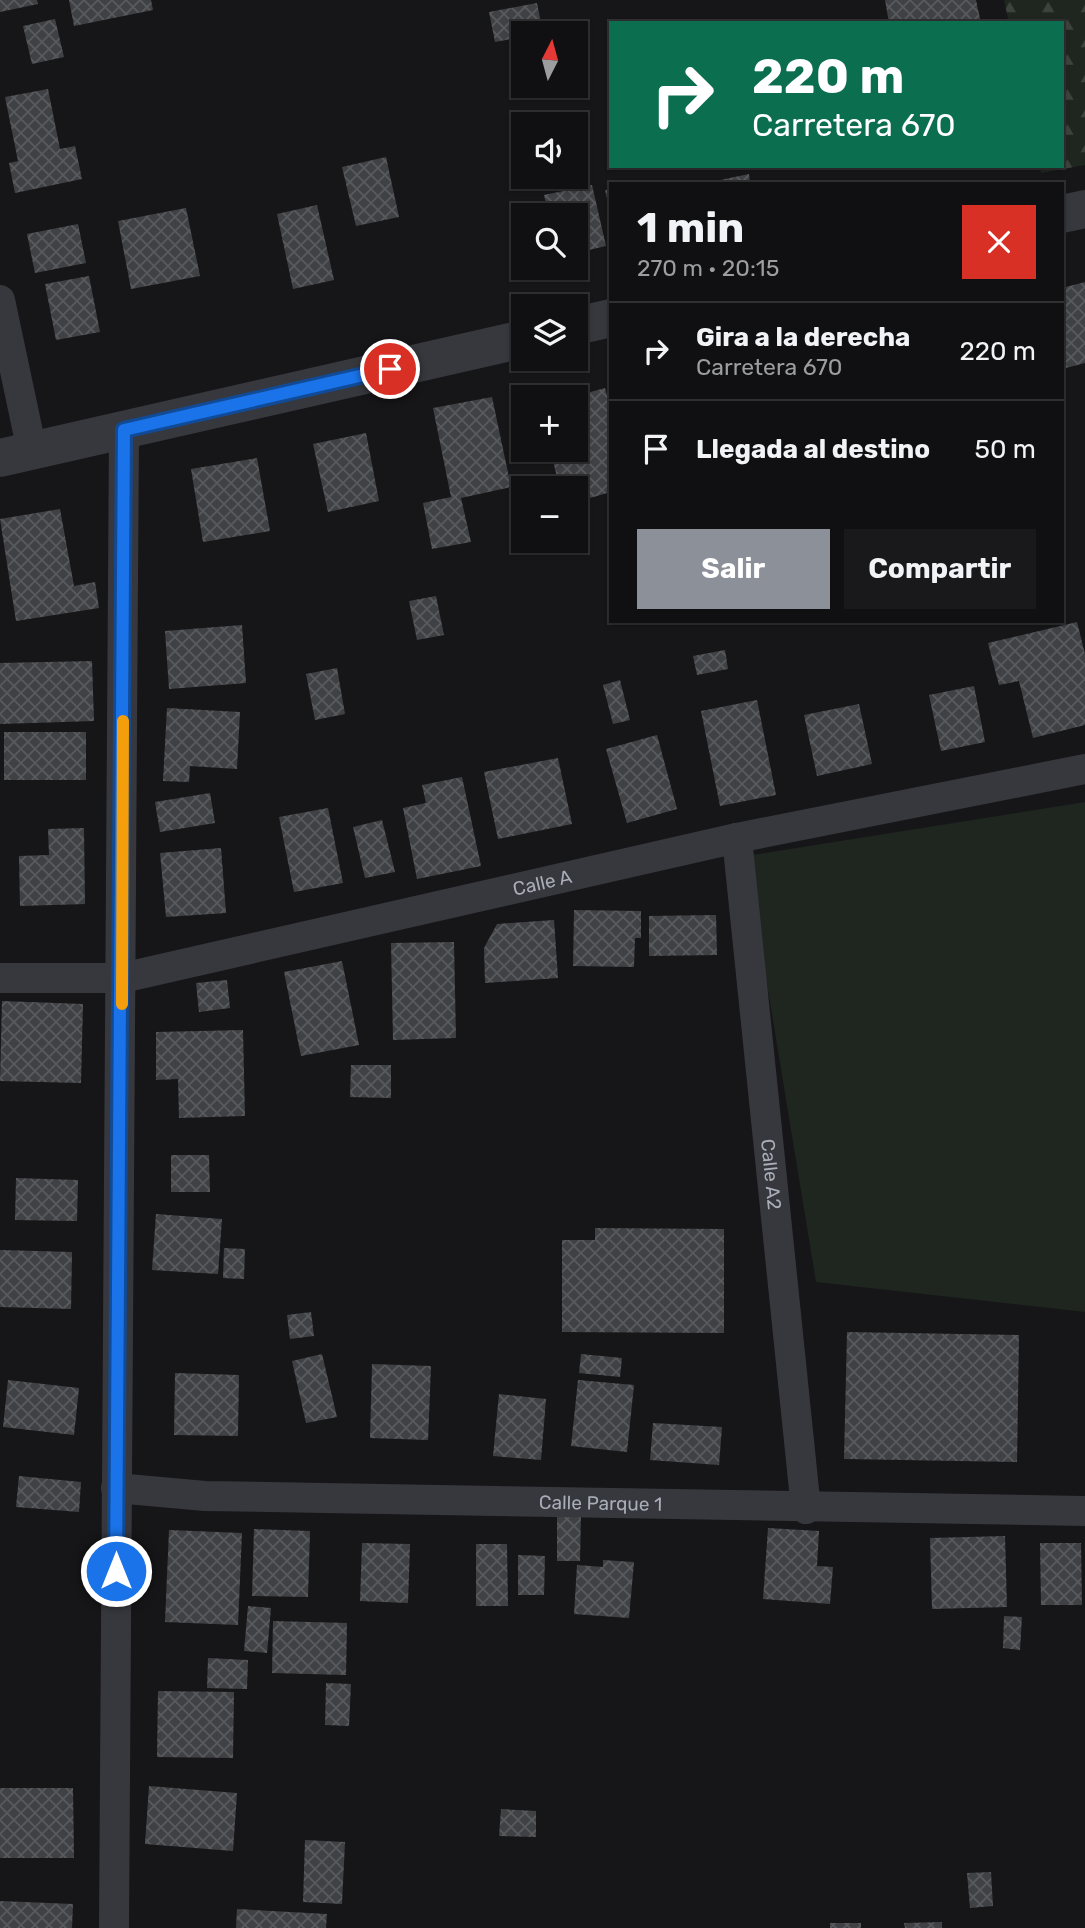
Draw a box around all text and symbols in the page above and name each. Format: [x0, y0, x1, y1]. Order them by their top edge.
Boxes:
north arrow [511, 21, 588, 98]
map controls [511, 21, 588, 553]
text: 220 m [752, 47, 904, 105]
icon: right [637, 49, 728, 140]
text: Carretera 670 [752, 106, 956, 144]
button: sound [511, 112, 588, 189]
button: search [511, 203, 588, 280]
text: 1 min [637, 203, 744, 253]
button: close [962, 205, 1036, 279]
text: 270 m · 20:15 [637, 254, 779, 282]
button: layers [511, 294, 588, 371]
text: Gira a la derecha [696, 322, 910, 353]
icon: right [637, 332, 675, 370]
text: 220 m [959, 336, 1036, 367]
pin [360, 339, 420, 399]
icon: arrive [371, 350, 409, 388]
text: Carretera 670 [696, 353, 842, 381]
button: + [511, 385, 588, 462]
icon: arrive [637, 430, 675, 468]
text: Llegada al destino [696, 434, 930, 465]
text: 50 m [975, 434, 1036, 465]
button: − [511, 476, 588, 553]
button: Salir [637, 529, 830, 609]
button: Compartir [844, 529, 1036, 609]
street label: Calle A [510, 864, 574, 900]
street label: Calle A2 [756, 1138, 787, 1211]
street label: Calle Parque 1 [539, 1490, 663, 1515]
position arrow [79, 1534, 153, 1608]

